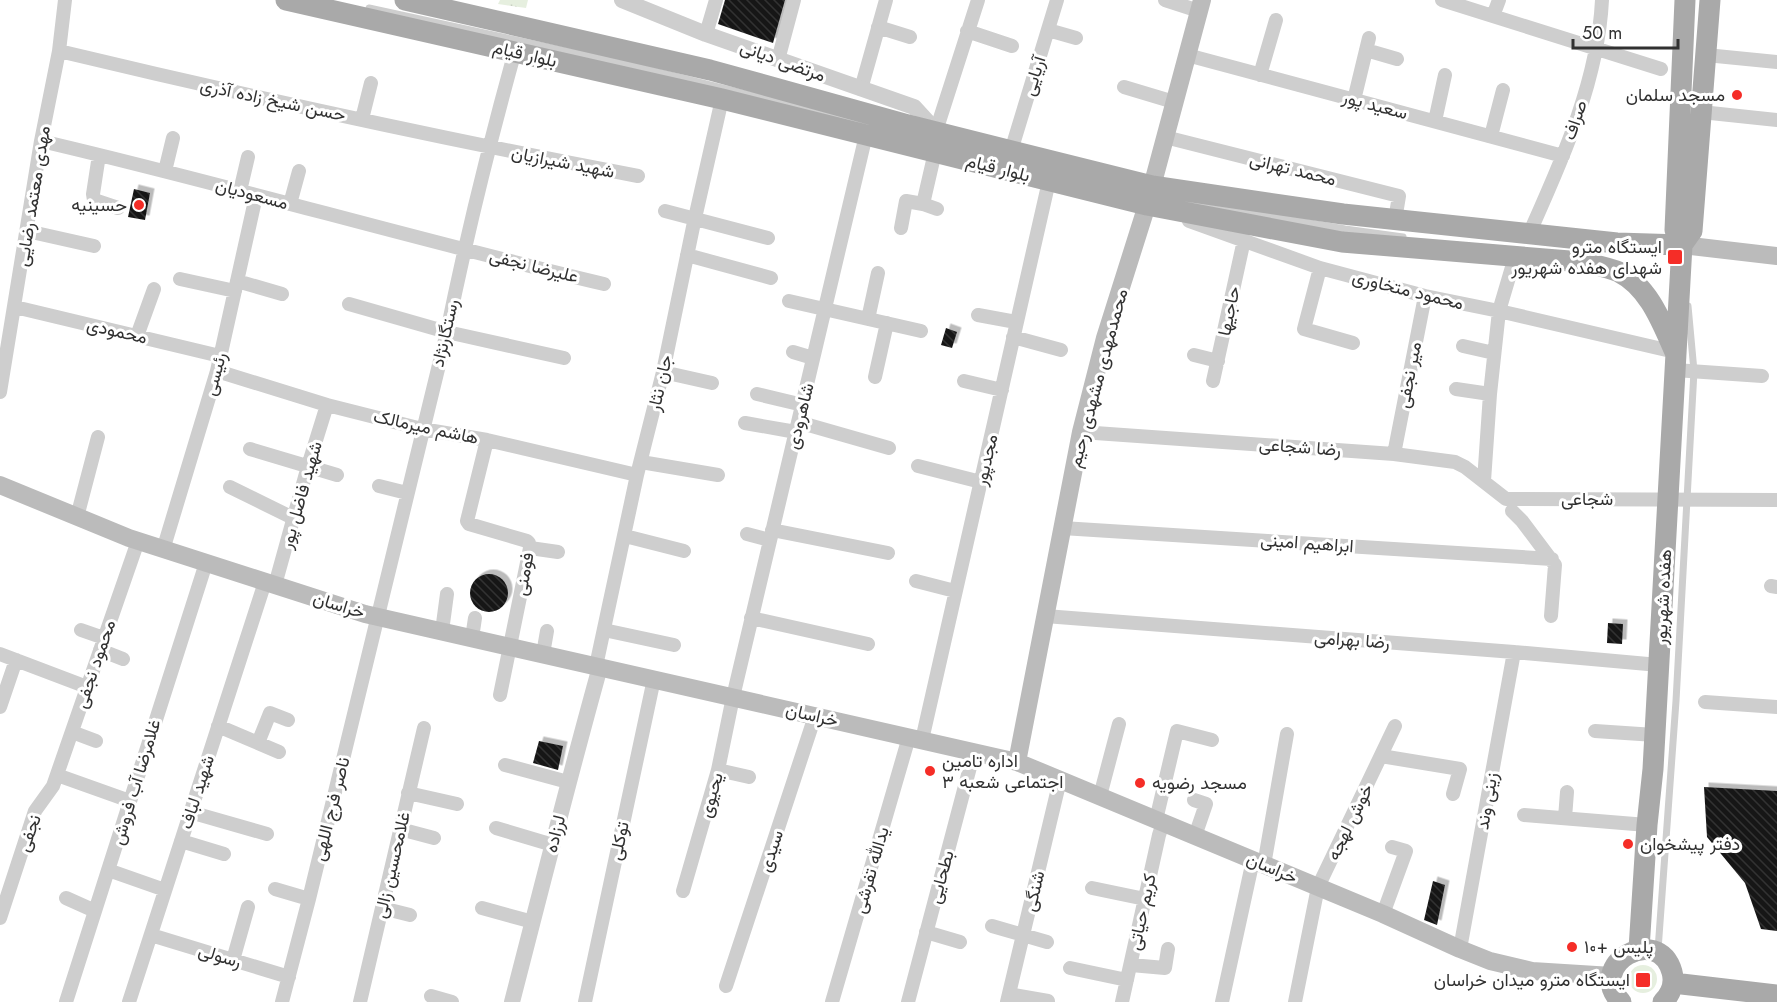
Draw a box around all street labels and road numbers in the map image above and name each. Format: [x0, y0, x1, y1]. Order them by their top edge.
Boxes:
street label: بلوار قیام [490, 34, 560, 74]
street label: مرتضی دیانی [737, 34, 829, 88]
street label: آریایی [1016, 51, 1053, 99]
street label: حسن شیخ زاده آذری [198, 72, 348, 128]
street label: سعید پور [1338, 84, 1411, 126]
street label: صراف [1556, 97, 1594, 143]
street label: مهدی معتمد رضایی [9, 124, 57, 268]
street label: شهید شیرازیان [509, 139, 617, 185]
street label: محمد تهرانی [1247, 146, 1339, 192]
street label: بلوار قیام [963, 148, 1033, 188]
street label: مسعودیان [213, 172, 291, 216]
street label: علیرضا نجفی [487, 242, 581, 290]
street label: محمود متخاوری [1349, 264, 1467, 316]
street label: حاجیها [1211, 284, 1247, 338]
street label: محمدمهدی مشهدی رحیم [1062, 286, 1134, 470]
street label: رستگارنژاد [425, 297, 465, 369]
street label: محمودی [84, 311, 150, 351]
street label: میر نجفی [1390, 340, 1428, 410]
street label: رئیسی [197, 349, 233, 399]
street label: جان نثار [641, 352, 679, 415]
street label: شاهرودی [779, 380, 821, 452]
street label: هاشم میرمالک [371, 403, 481, 451]
street label: رضا شجاعی [1258, 431, 1342, 463]
street label: مجدپور [967, 432, 1005, 489]
street label: شهید فاضل پور [273, 438, 329, 553]
street label: شجاعی [1561, 486, 1613, 512]
street label: ابراهیم امینی [1260, 527, 1354, 559]
street label: هفده شهریور [1647, 549, 1678, 646]
street label: فومنی [507, 550, 541, 598]
street label: خراسان [310, 585, 368, 625]
street label: محمود نجفی [68, 616, 122, 712]
street label: رضا بهرامی [1313, 624, 1391, 656]
street label: خراسان [783, 696, 841, 734]
street label: غلامرضا آب فروش [105, 716, 167, 848]
street label: شهید لباف [173, 752, 221, 832]
street label: ناصر فرج اللهی [306, 754, 356, 864]
street label: یحیوی [692, 769, 730, 821]
street label: زینی وند [1469, 770, 1505, 832]
street label: خوش لهجه [1320, 779, 1380, 865]
street label: غلامحسین زالی [367, 809, 417, 921]
street label: نجفی [10, 811, 48, 855]
street label: لرزاده [538, 812, 572, 856]
street label: توکلی [602, 819, 636, 863]
street label: یدالله تفرشی [846, 824, 896, 916]
street label: سیدی [752, 827, 790, 875]
street label: خراسان [1243, 846, 1301, 890]
street label: بطحایی [921, 847, 961, 907]
street label: شنگی [1016, 868, 1052, 914]
street label: کریم حیاتی [1121, 871, 1163, 953]
street label: رسولی [195, 937, 245, 975]

